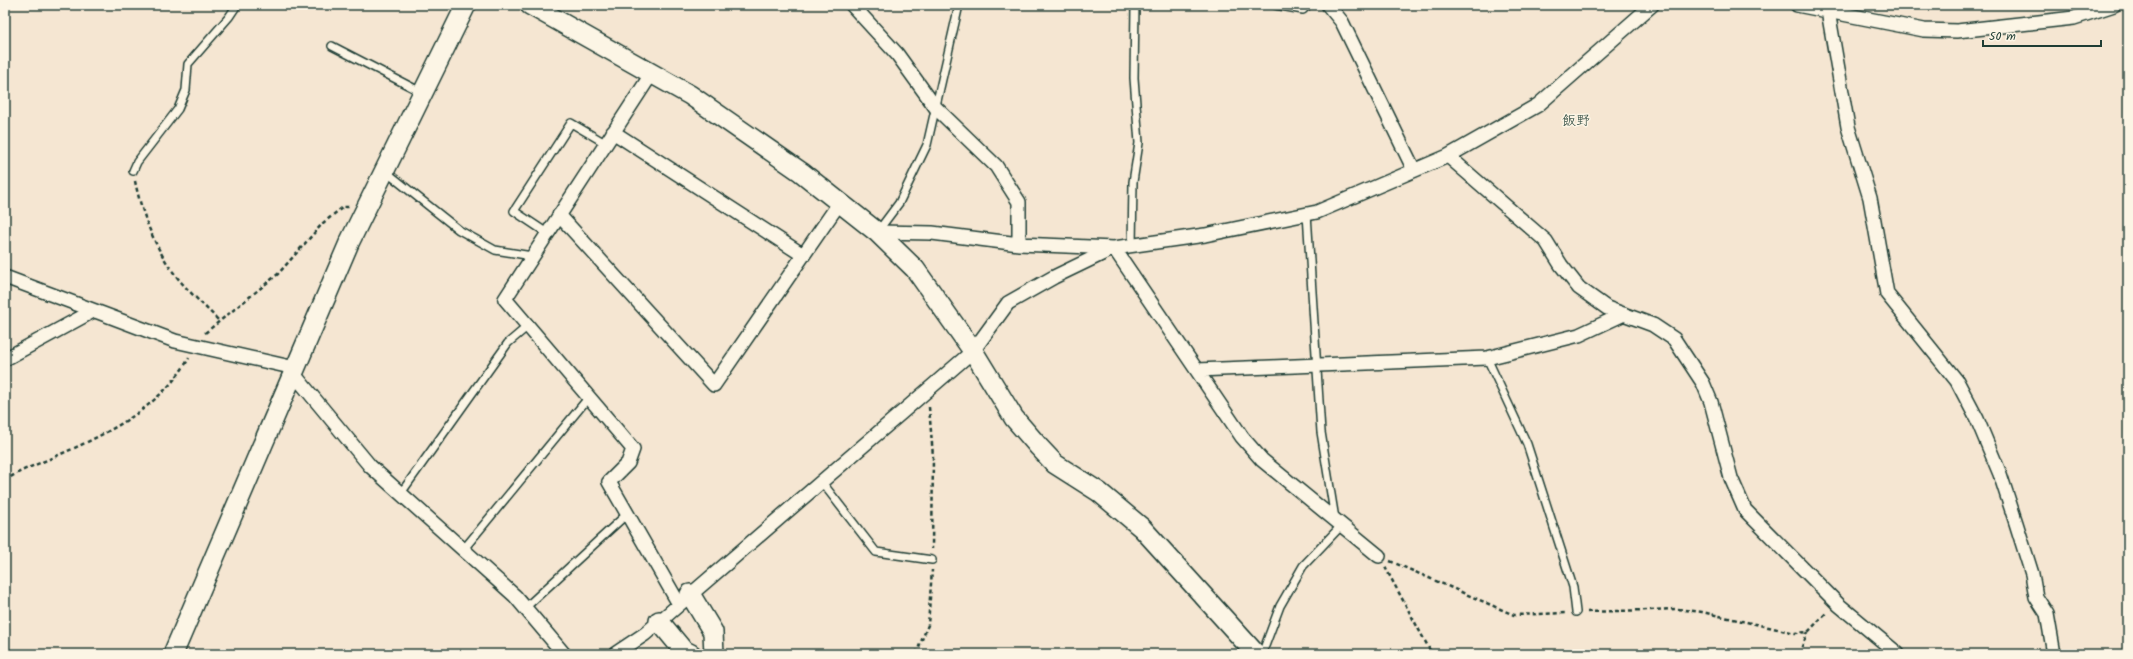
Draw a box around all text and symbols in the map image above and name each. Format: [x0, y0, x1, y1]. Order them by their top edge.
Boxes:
scale bar [1983, 22, 2101, 48]
text: 50 m [1989, 27, 2016, 46]
district label: 飯野 [1562, 110, 1590, 132]

